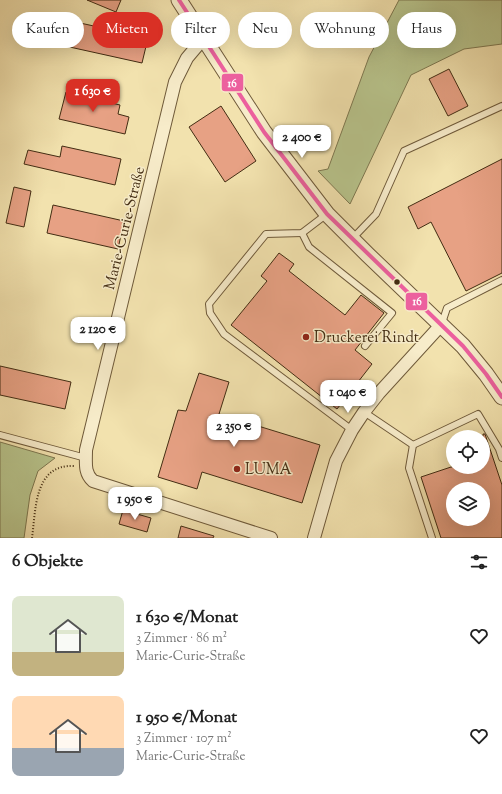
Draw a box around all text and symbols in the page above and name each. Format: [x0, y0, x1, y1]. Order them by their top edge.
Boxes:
chip: Kaufen [12, 12, 84, 48]
chip: Mieten [92, 12, 163, 48]
chip: Filter [171, 12, 230, 48]
chip: Neu [238, 12, 292, 48]
chip: Wohnung [300, 12, 389, 48]
chip: Haus [397, 12, 456, 48]
line badge: 16 [221, 73, 244, 92]
text: 16 [226, 76, 237, 92]
pin: 1 630 € [56, 79, 130, 113]
text: 1 630 € [75, 83, 111, 101]
pin: 2 400 € [265, 125, 339, 159]
text: 2 400 € [282, 129, 322, 147]
street label: Marie-Curie-Straße [100, 165, 151, 292]
unlabelled marker [392, 277, 402, 287]
line badge: 16 [405, 292, 428, 311]
text: 16 [411, 294, 422, 310]
pin: 2 120 € [61, 317, 135, 351]
text: 2 120 € [80, 321, 117, 339]
place label: Druckerei Rindt [314, 328, 419, 349]
marker: Druckerei Rindt [301, 332, 311, 342]
pin: 1 040 € [311, 380, 385, 414]
text: 1 040 € [329, 384, 367, 402]
pin: 2 350 € [197, 414, 271, 448]
text: 2 350 € [216, 418, 252, 436]
map controls [446, 430, 490, 526]
button: locate [446, 430, 490, 474]
place label: LUMA [245, 460, 292, 481]
marker: LUMA [232, 464, 242, 474]
button: layers [446, 482, 490, 526]
pin: 1 950 € [98, 487, 172, 521]
text: 1 950 € [117, 491, 153, 509]
text: 6 Objekte [12, 550, 83, 574]
icon: filters [468, 551, 490, 573]
text: 1 630 €/Monat [136, 606, 238, 630]
icon: home [44, 612, 92, 660]
icon: heart [468, 625, 490, 647]
text: 3 Zimmer · 86 m² [136, 630, 227, 648]
text: Marie-Curie-Straße [136, 648, 245, 666]
text: 1 950 €/Monat [136, 706, 237, 730]
icon: home [44, 712, 92, 760]
icon: heart [468, 725, 490, 747]
text: 3 Zimmer · 107 m² [136, 730, 232, 748]
text: Marie-Curie-Straße [136, 748, 245, 766]

